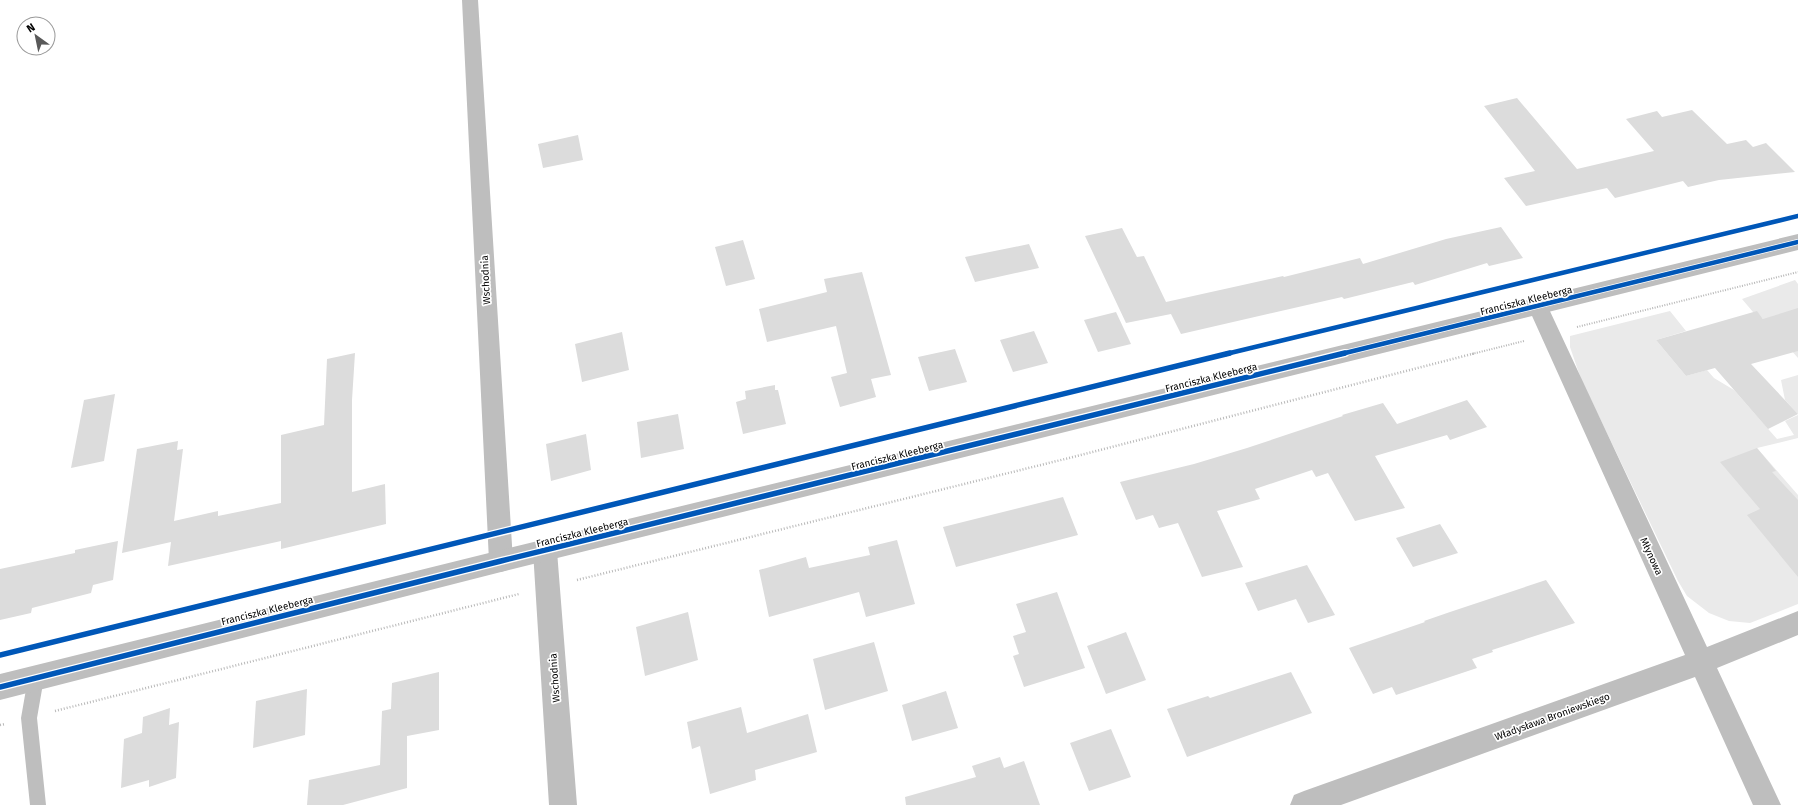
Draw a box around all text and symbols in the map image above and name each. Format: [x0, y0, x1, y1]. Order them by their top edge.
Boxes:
north arrow [16, 16, 56, 56]
text: N [24, 21, 37, 35]
street label: Wschodnia [479, 255, 493, 305]
street label: Franciszka Kleeberga [1479, 284, 1573, 318]
street label: Franciszka Kleeberga [1164, 361, 1258, 395]
street label: Franciszka Kleeberga [850, 439, 944, 473]
street label: Franciszka Kleeberga [535, 516, 629, 550]
street label: Młynowa [1637, 536, 1665, 577]
street label: Franciszka Kleeberga [220, 594, 314, 628]
street label: Wschodnia [547, 653, 563, 703]
street label: Władysława Broniewskiego [1493, 690, 1612, 743]

